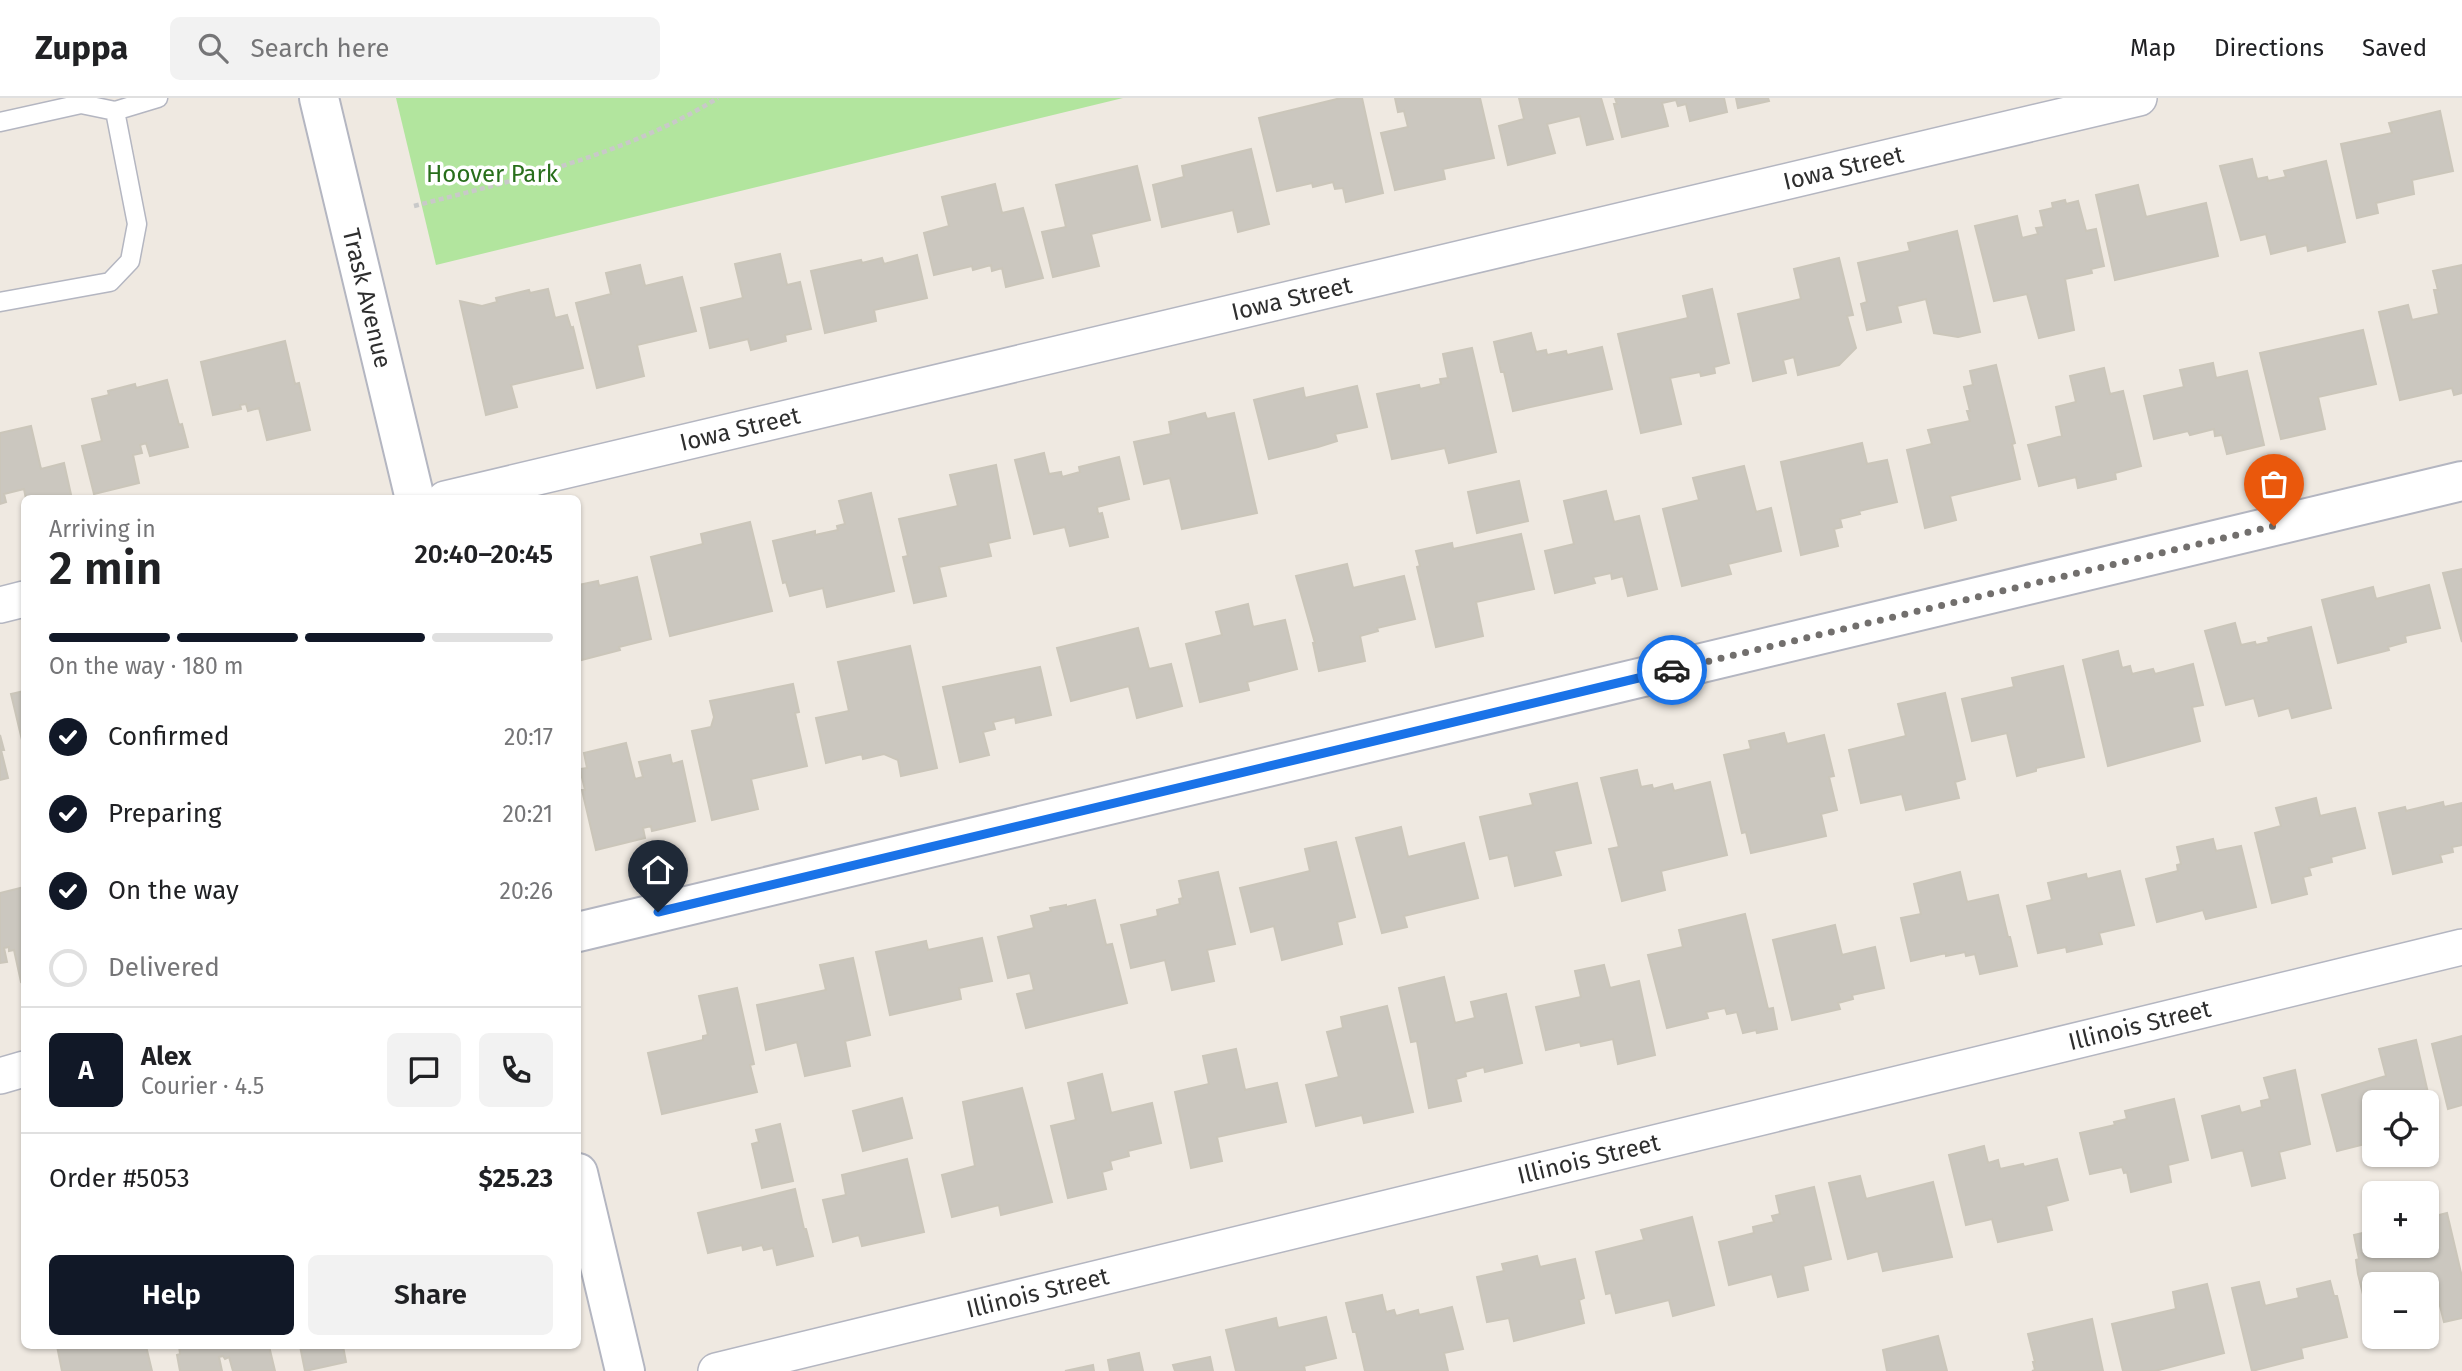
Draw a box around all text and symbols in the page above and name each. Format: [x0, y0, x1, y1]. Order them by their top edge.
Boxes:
search box [170, 17, 660, 80]
text: Zuppa [35, 28, 128, 68]
icon: search [194, 29, 232, 67]
text: Search here [250, 33, 389, 64]
text: Map [2130, 34, 2176, 62]
text: Directions [2214, 34, 2324, 62]
text: Saved [2362, 34, 2427, 62]
street label: Iowa Street [1780, 140, 1907, 196]
park label: Hoover Park [426, 160, 559, 188]
street label: Trask Avenue [337, 226, 397, 371]
street label: Iowa Street [1229, 271, 1355, 326]
street label: Iowa Street [677, 401, 803, 457]
pin [2244, 454, 2304, 526]
icon: bag [2255, 465, 2293, 503]
text: Arriving in [49, 515, 156, 543]
text: 20:40–20:45 [414, 539, 553, 570]
text: 2 min [49, 541, 162, 596]
courier [1637, 635, 1707, 705]
icon: car [1653, 651, 1691, 689]
text: On the way · 180 m [49, 652, 244, 680]
icon: check [49, 718, 87, 756]
text: Confirmed [108, 721, 229, 752]
text: 20:17 [504, 723, 553, 751]
icon: check [49, 795, 87, 833]
text: Preparing [108, 798, 221, 829]
text: 20:21 [502, 800, 553, 828]
pin [628, 840, 688, 912]
icon: home [639, 851, 677, 889]
icon: check [49, 872, 87, 910]
text: On the way [108, 875, 239, 906]
text: 20:26 [500, 877, 553, 905]
text: Delivered [108, 952, 220, 983]
street label: Illinois Street [2066, 994, 2214, 1056]
button: chat [387, 1033, 461, 1107]
button: phone [479, 1033, 553, 1107]
text: Alex [141, 1041, 191, 1072]
text: A [78, 1055, 94, 1086]
text: Courier · 4.5 [141, 1072, 264, 1100]
map controls [2362, 1090, 2439, 1349]
button: locate [2362, 1090, 2439, 1167]
street label: Illinois Street [1515, 1128, 1663, 1190]
text: Order #5053 [49, 1163, 190, 1194]
text: $25.23 [479, 1163, 553, 1194]
button: + [2362, 1181, 2439, 1258]
button: Help [49, 1255, 294, 1335]
button: Share [308, 1255, 553, 1335]
street label: Illinois Street [964, 1262, 1112, 1324]
button: − [2362, 1272, 2439, 1349]

